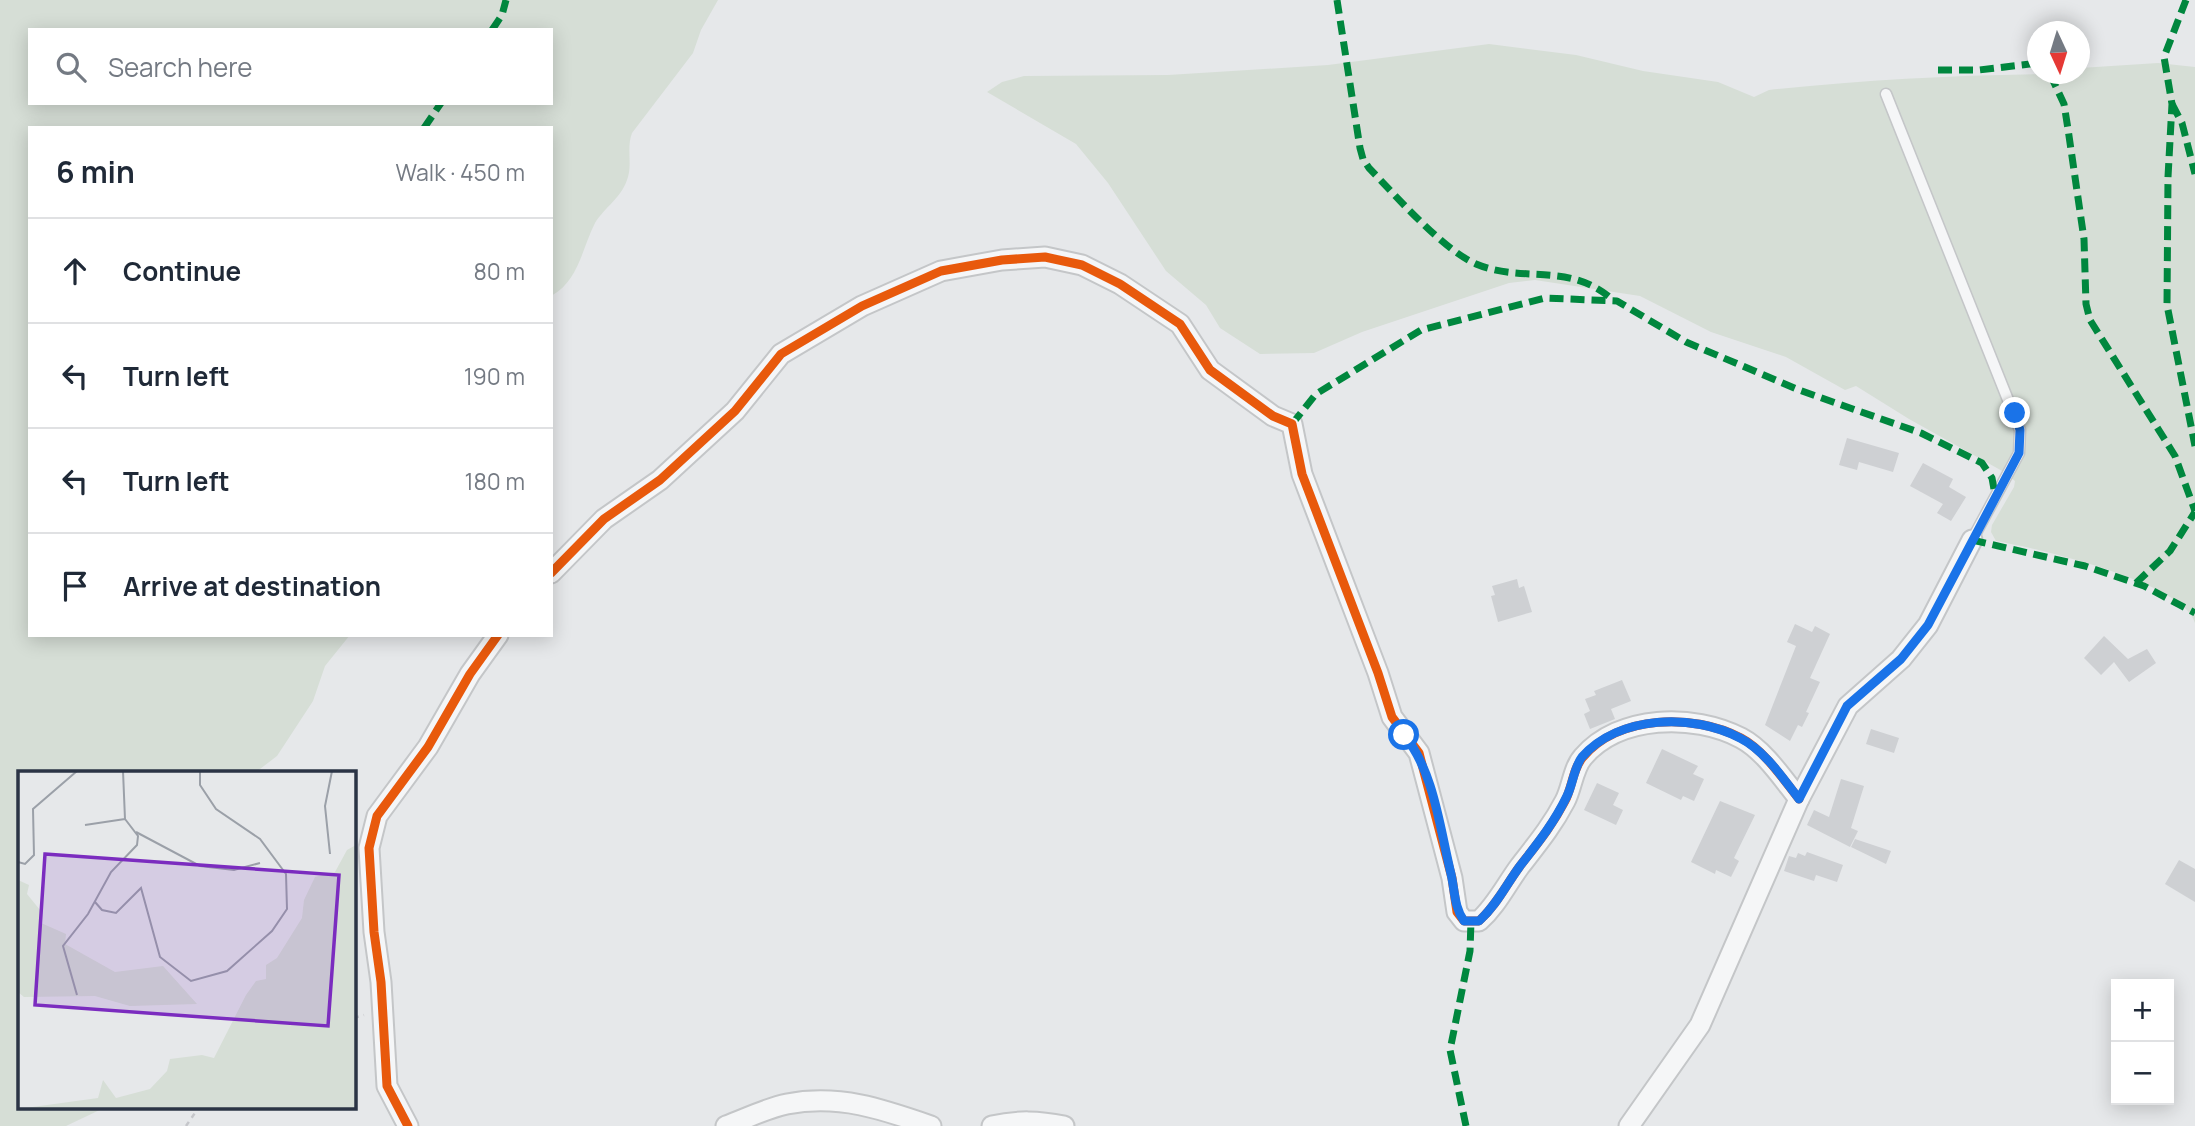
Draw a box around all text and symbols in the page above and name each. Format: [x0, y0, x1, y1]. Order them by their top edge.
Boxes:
north arrow [2027, 21, 2090, 84]
search box [28, 28, 553, 105]
icon: search [52, 48, 90, 86]
text: Search here [108, 49, 253, 85]
text: 6 min [56, 151, 135, 192]
text: Walk · 450 m [396, 156, 525, 188]
icon: ahead [56, 252, 94, 290]
text: Continue [123, 253, 241, 289]
text: 80 m [474, 255, 525, 287]
icon: left [56, 357, 94, 395]
text: Turn left [123, 358, 230, 394]
text: 190 m [464, 360, 525, 392]
route end [1999, 397, 2030, 428]
icon: left [56, 462, 94, 500]
text: Turn left [123, 463, 230, 499]
text: 180 m [465, 465, 525, 497]
icon: arrive [56, 567, 94, 605]
text: Arrive at destination [123, 568, 381, 604]
route start [1388, 719, 1419, 750]
inset map [18, 771, 355, 1108]
map controls [2111, 979, 2174, 1105]
button: + [2111, 979, 2174, 1042]
button: − [2111, 1042, 2174, 1105]

